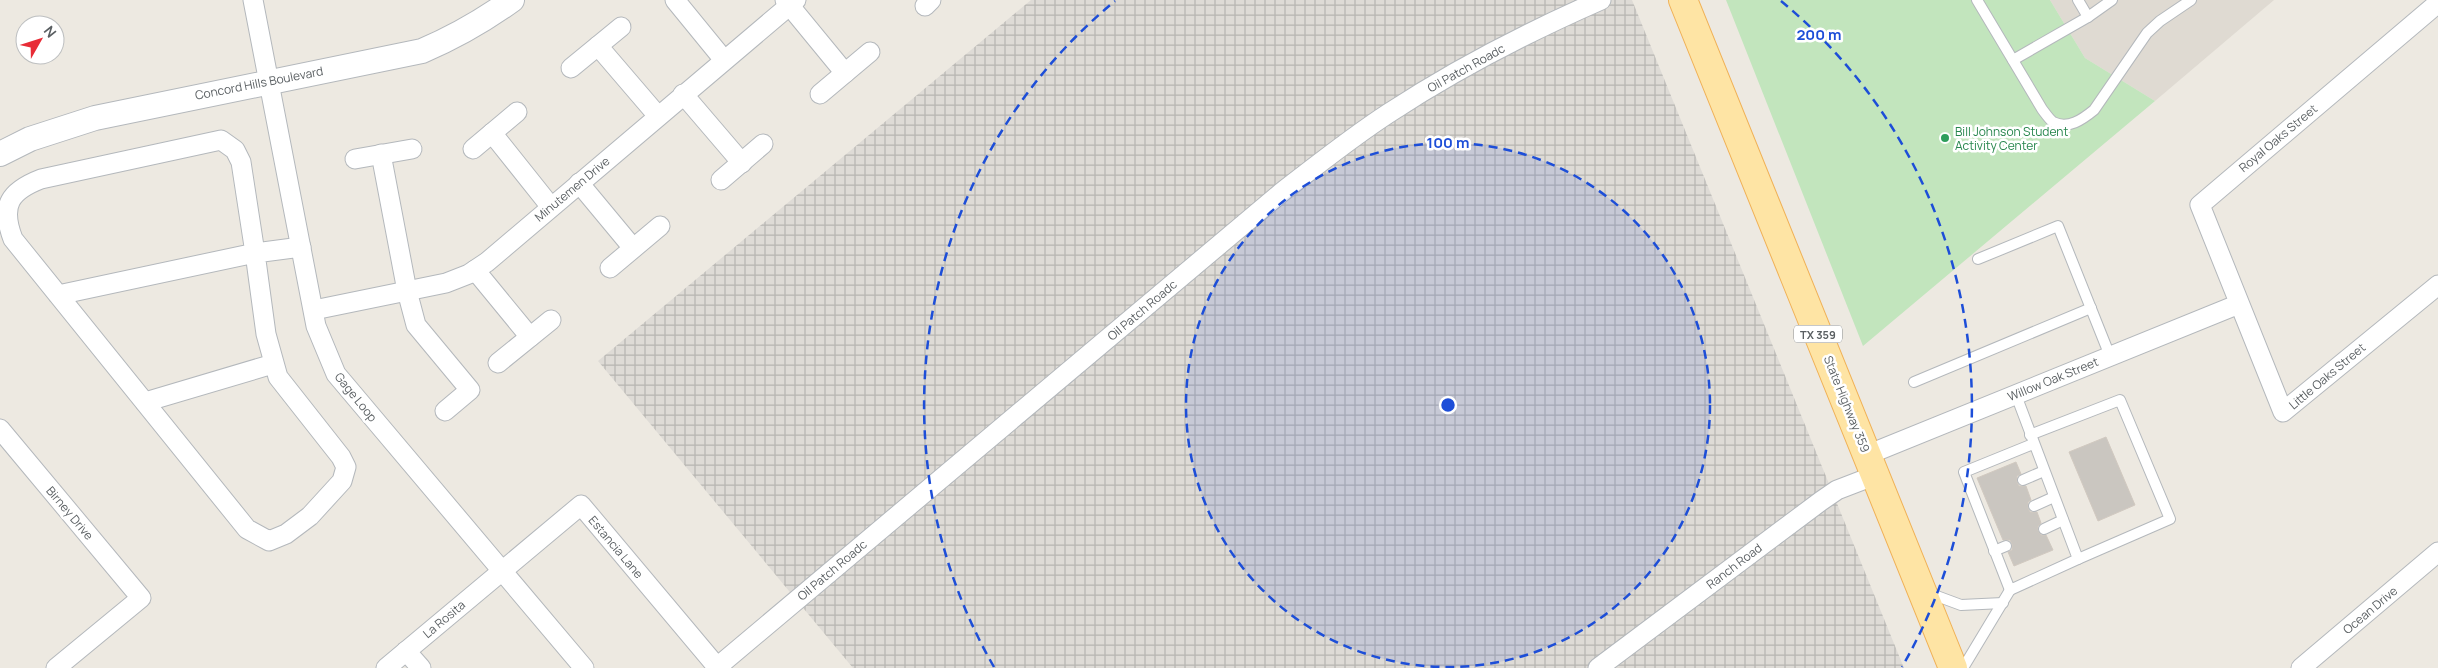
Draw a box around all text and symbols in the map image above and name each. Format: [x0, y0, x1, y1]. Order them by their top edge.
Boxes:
north arrow [15, 15, 65, 65]
text: N [40, 22, 61, 41]
text: 200 m [1796, 24, 1842, 45]
street label: Oil Patch Roadc [1424, 40, 1508, 96]
street label: Concord Hills Boulevard [193, 62, 325, 104]
street label: Royal Oaks Street [2235, 100, 2321, 176]
place label: Bill Johnson Student Activity Center [1955, 123, 2068, 154]
text: 100 m [1427, 132, 1469, 153]
marker: Bill Johnson Student Activity Center [1939, 132, 1951, 144]
street label: Minutemen Drive [531, 153, 613, 225]
street label: Oil Patch Roadc [1104, 276, 1181, 344]
road number: TX 359 [1794, 326, 1842, 342]
street label: Little Oaks Street [2285, 339, 2369, 413]
street label: State Highway 359 [1820, 353, 1874, 455]
street label: Willow Oak Street [2005, 353, 2101, 405]
street label: Gage Loop [331, 369, 381, 425]
centre of rings [1439, 396, 1457, 414]
street label: Birney Drive [43, 483, 97, 543]
street label: Estancia Lane [585, 512, 647, 582]
street label: Oil Patch Roadc [794, 536, 871, 604]
street label: Ranch Road [1703, 539, 1765, 593]
street label: Ocean Drive [2339, 582, 2401, 638]
street label: La Rosita [419, 596, 469, 642]

